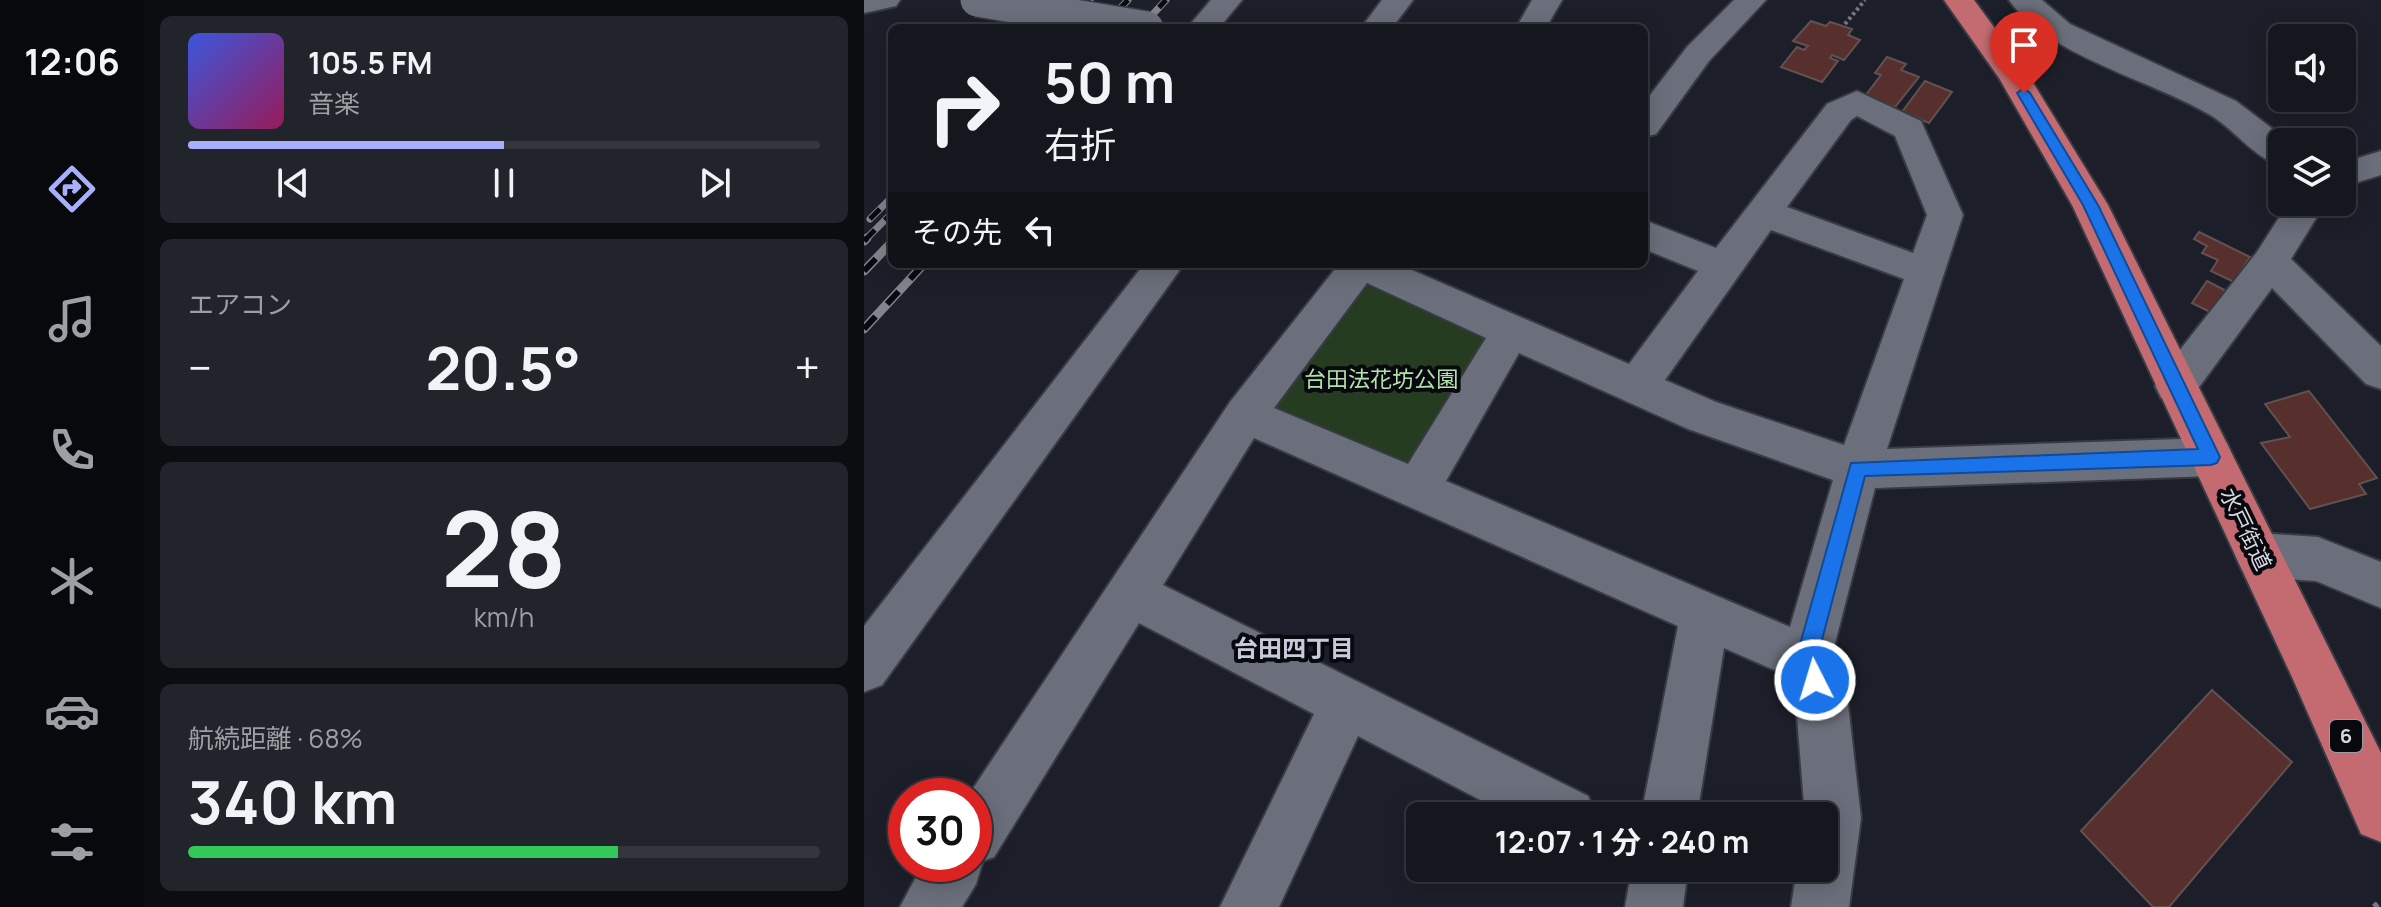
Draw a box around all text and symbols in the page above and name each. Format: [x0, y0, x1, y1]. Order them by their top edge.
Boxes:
pin [1990, 11, 2058, 93]
icon: arrive [2002, 23, 2046, 67]
map controls [2268, 24, 2356, 216]
button: sound [2268, 24, 2356, 112]
text: 12:06 [24, 37, 120, 86]
text: 105.5 FM [308, 42, 433, 83]
text: 50 m [1044, 43, 1175, 120]
icon: right [912, 56, 1016, 160]
text: 音楽 [308, 85, 360, 121]
text: 右折 [1044, 120, 1116, 169]
button: layers [2268, 128, 2356, 216]
icon: directions [44, 161, 100, 217]
icon: previous [271, 161, 315, 205]
icon: pause [482, 161, 526, 205]
icon: next [693, 161, 737, 205]
icon: left [1018, 208, 1062, 252]
text: その先 [912, 211, 1002, 252]
text: エアコン [188, 286, 292, 322]
icon: music [44, 291, 100, 347]
text: 20.5° [425, 326, 581, 408]
text: − [188, 337, 212, 397]
text: + [795, 337, 820, 397]
park label: 台田法花坊公園 [1304, 364, 1458, 394]
icon: phone [44, 422, 100, 478]
text: 28 [441, 476, 567, 618]
street label: 水戸街道 [2213, 483, 2279, 575]
icon: climate [44, 553, 100, 609]
text: km/h [474, 599, 534, 635]
district label: 台田四丁目 [1234, 631, 1354, 664]
position arrow [1773, 638, 1857, 722]
icon: car [44, 683, 100, 739]
text: 航続距離 · 68% [188, 720, 363, 756]
road number: 6 [2330, 720, 2362, 752]
text: 340 km [188, 760, 397, 842]
speed limit sign: 30 [888, 778, 992, 882]
icon: filters [44, 814, 100, 870]
text: 12:07 · 1 分 · 240 m [1495, 821, 1749, 862]

